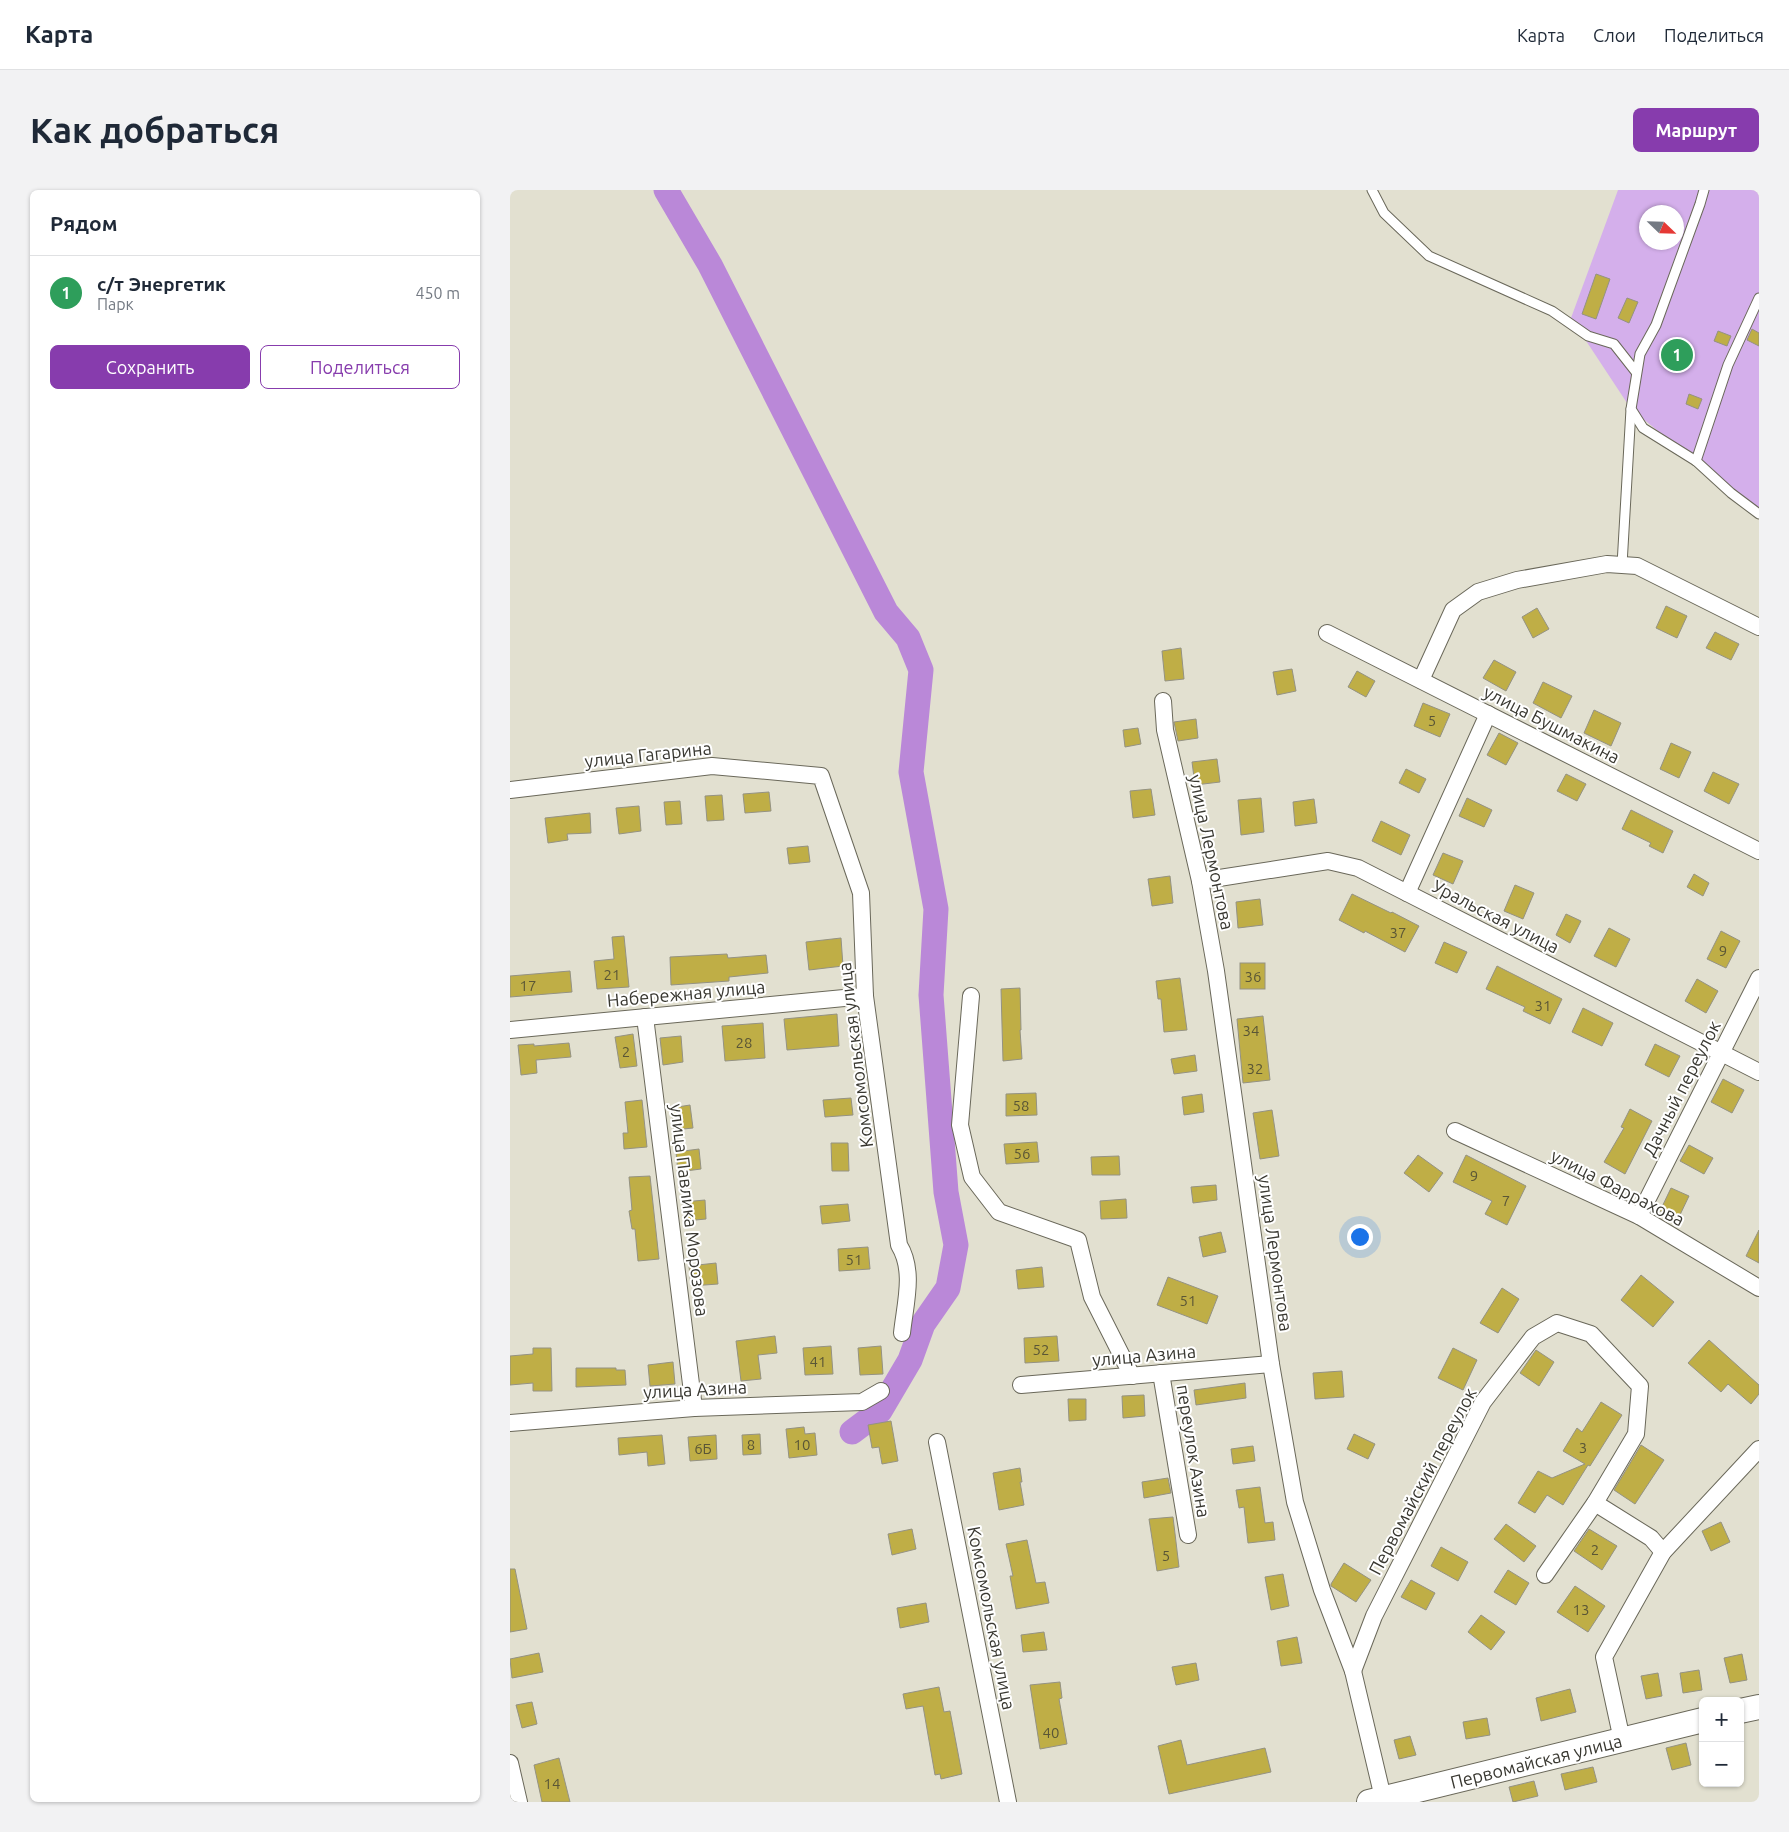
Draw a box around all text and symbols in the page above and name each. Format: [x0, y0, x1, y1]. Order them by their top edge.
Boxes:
text: Карта [25, 21, 93, 48]
text: Карта [1517, 25, 1565, 45]
text: Слои [1593, 25, 1636, 45]
text: Поделиться [1664, 25, 1764, 45]
button: Маршрут [1633, 108, 1759, 152]
text: Как добраться [30, 110, 279, 150]
north arrow [1639, 205, 1684, 250]
text: Рядом [50, 211, 118, 235]
text: с/т Энергетик [97, 273, 226, 295]
text: 1 [61, 284, 71, 302]
text: 450 m [415, 284, 460, 302]
text: Парк [97, 295, 134, 313]
pin: 1 [1661, 336, 1693, 374]
button: Сохранить [50, 345, 250, 389]
button: Поделиться [260, 345, 460, 389]
street label: улица Бушмакина [1481, 681, 1623, 767]
house number: 5 [1428, 712, 1436, 729]
street label: улица Гагарина [584, 737, 712, 771]
street label: улица Лермонтова [1186, 773, 1238, 931]
street label: Уральская улица [1429, 875, 1563, 957]
house number: 37 [1390, 924, 1406, 941]
house number: 9 [1719, 942, 1727, 959]
street label: Комсомольская улица [834, 961, 876, 1149]
house number: 21 [604, 966, 620, 983]
house number: 36 [1245, 968, 1261, 985]
street label: Набережная улица [606, 976, 766, 1010]
house number: 17 [520, 977, 536, 994]
house number: 31 [1535, 997, 1551, 1014]
street label: Дачный переулок [1638, 1017, 1724, 1159]
house number: 34 [1243, 1022, 1259, 1039]
house number: 28 [736, 1034, 752, 1051]
house number: 2 [622, 1043, 630, 1060]
house number: 32 [1247, 1060, 1263, 1077]
house number: 58 [1013, 1097, 1029, 1114]
street label: улица Павлика Морозова [667, 1102, 713, 1318]
house number: 56 [1014, 1145, 1030, 1162]
street label: улица Фаррахова [1548, 1145, 1688, 1229]
house number: 9 [1470, 1167, 1478, 1184]
street label: улица Лермонтова [1255, 1173, 1297, 1333]
house number: 7 [1502, 1192, 1510, 1209]
your location [1347, 1224, 1373, 1250]
house number: 51 [846, 1251, 862, 1268]
house number: 51 [1180, 1292, 1196, 1309]
street label: улица Азина [1091, 1340, 1197, 1370]
house number: 52 [1033, 1341, 1049, 1358]
house number: 41 [810, 1353, 826, 1370]
street label: улица Азина [642, 1376, 748, 1402]
street label: переулок Азина [1174, 1383, 1214, 1519]
street label: Первомайский переулок [1364, 1384, 1480, 1578]
house number: 8 [747, 1436, 755, 1453]
house number: 10 [794, 1436, 810, 1453]
house number: 3 [1579, 1439, 1587, 1456]
house number: 6Б [694, 1440, 712, 1457]
street label: Комсомольская улица [964, 1524, 1020, 1712]
house number: 2 [1591, 1541, 1599, 1558]
house number: 5 [1162, 1547, 1170, 1564]
house number: 13 [1573, 1601, 1589, 1618]
map controls [1699, 1697, 1744, 1787]
button: + [1699, 1697, 1744, 1742]
house number: 40 [1043, 1724, 1059, 1741]
street label: Первомайская улица [1448, 1730, 1624, 1792]
button: − [1699, 1742, 1744, 1787]
house number: 14 [544, 1775, 560, 1792]

